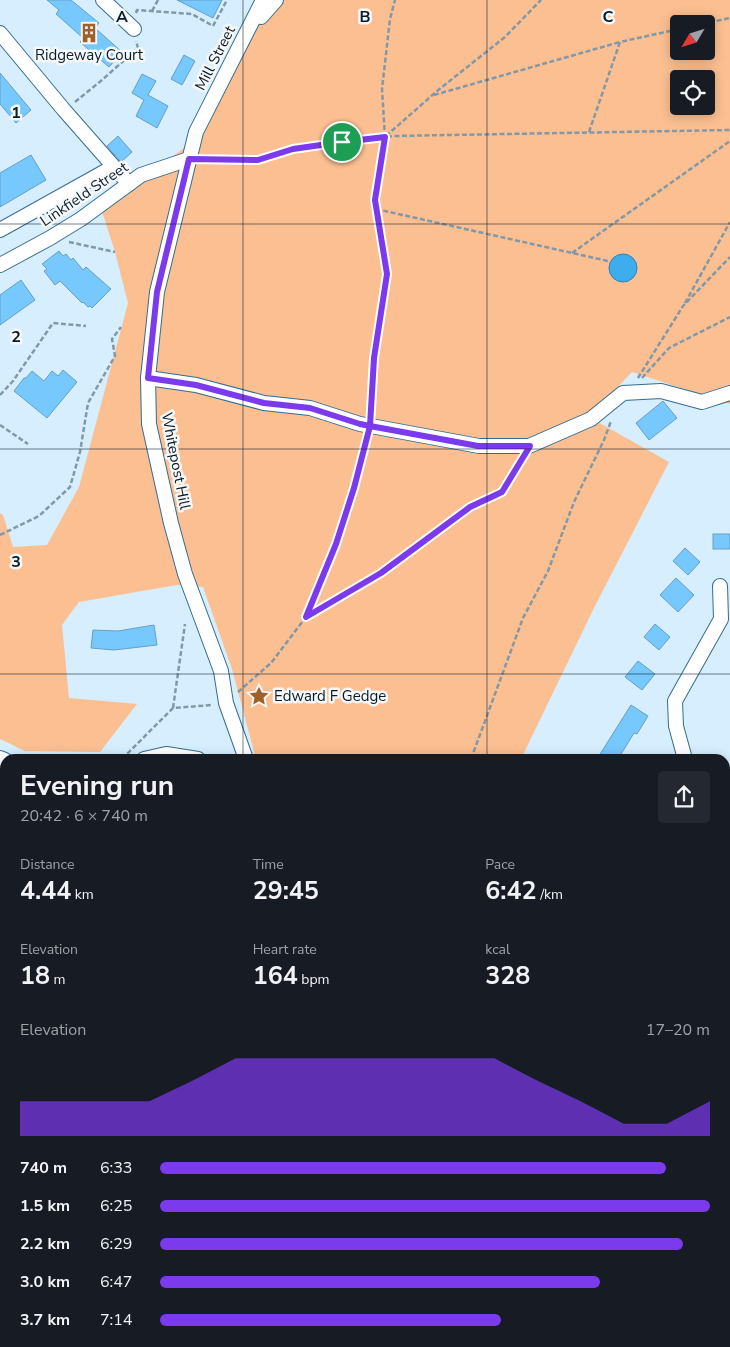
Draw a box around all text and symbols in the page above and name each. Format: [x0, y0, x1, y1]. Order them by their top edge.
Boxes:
text: A [116, 6, 128, 28]
text: B [359, 6, 371, 28]
text: C [603, 6, 614, 28]
north arrow [670, 15, 715, 60]
map controls [670, 15, 715, 115]
building icon: Ridgeway Court [78, 22, 100, 44]
street label: Mill Street [190, 22, 240, 94]
place label: Ridgeway Court [35, 45, 144, 65]
button: locate [670, 70, 715, 115]
text: 1 [11, 102, 21, 124]
pin [321, 121, 363, 163]
icon: arrive [328, 128, 356, 156]
street label: Linkfield Street [36, 157, 132, 231]
text: 2 [11, 326, 21, 348]
street label: Whitepost Hill [157, 411, 195, 512]
text: 3 [11, 551, 21, 573]
place icon: Edward F Gedge [248, 685, 270, 707]
place label: Edward F Gedge [274, 686, 386, 706]
text: Evening run [20, 767, 174, 805]
button: share [658, 771, 710, 823]
text: 20:42 · 6 × 740 m [20, 805, 148, 827]
text: Distance [20, 855, 74, 874]
text: Time [253, 855, 284, 874]
text: Pace [485, 855, 515, 874]
text: 4.44 [20, 874, 71, 908]
text: 29:45 [253, 874, 319, 908]
text: 6:42 [485, 874, 537, 908]
text: km [71, 885, 94, 904]
text: /km [537, 885, 563, 904]
text: Elevation [20, 940, 78, 959]
text: Heart rate [253, 940, 317, 959]
text: kcal [485, 940, 510, 959]
text: 18 [20, 959, 50, 993]
text: 164 [253, 959, 298, 993]
text: 328 [485, 959, 530, 993]
text: m [50, 970, 66, 989]
text: bpm [298, 970, 330, 989]
text: Elevation [20, 1019, 86, 1041]
text: 17–20 m [646, 1019, 710, 1041]
text: 740 m [20, 1157, 67, 1179]
text: 6:33 [100, 1157, 132, 1179]
text: 1.5 km [20, 1195, 70, 1217]
text: 6:25 [100, 1195, 132, 1217]
text: 2.2 km [20, 1233, 70, 1255]
text: 6:29 [100, 1233, 132, 1255]
text: 3.0 km [20, 1271, 70, 1293]
text: 6:47 [100, 1271, 132, 1293]
text: 3.7 km [20, 1309, 70, 1331]
text: 7:14 [100, 1309, 132, 1331]

